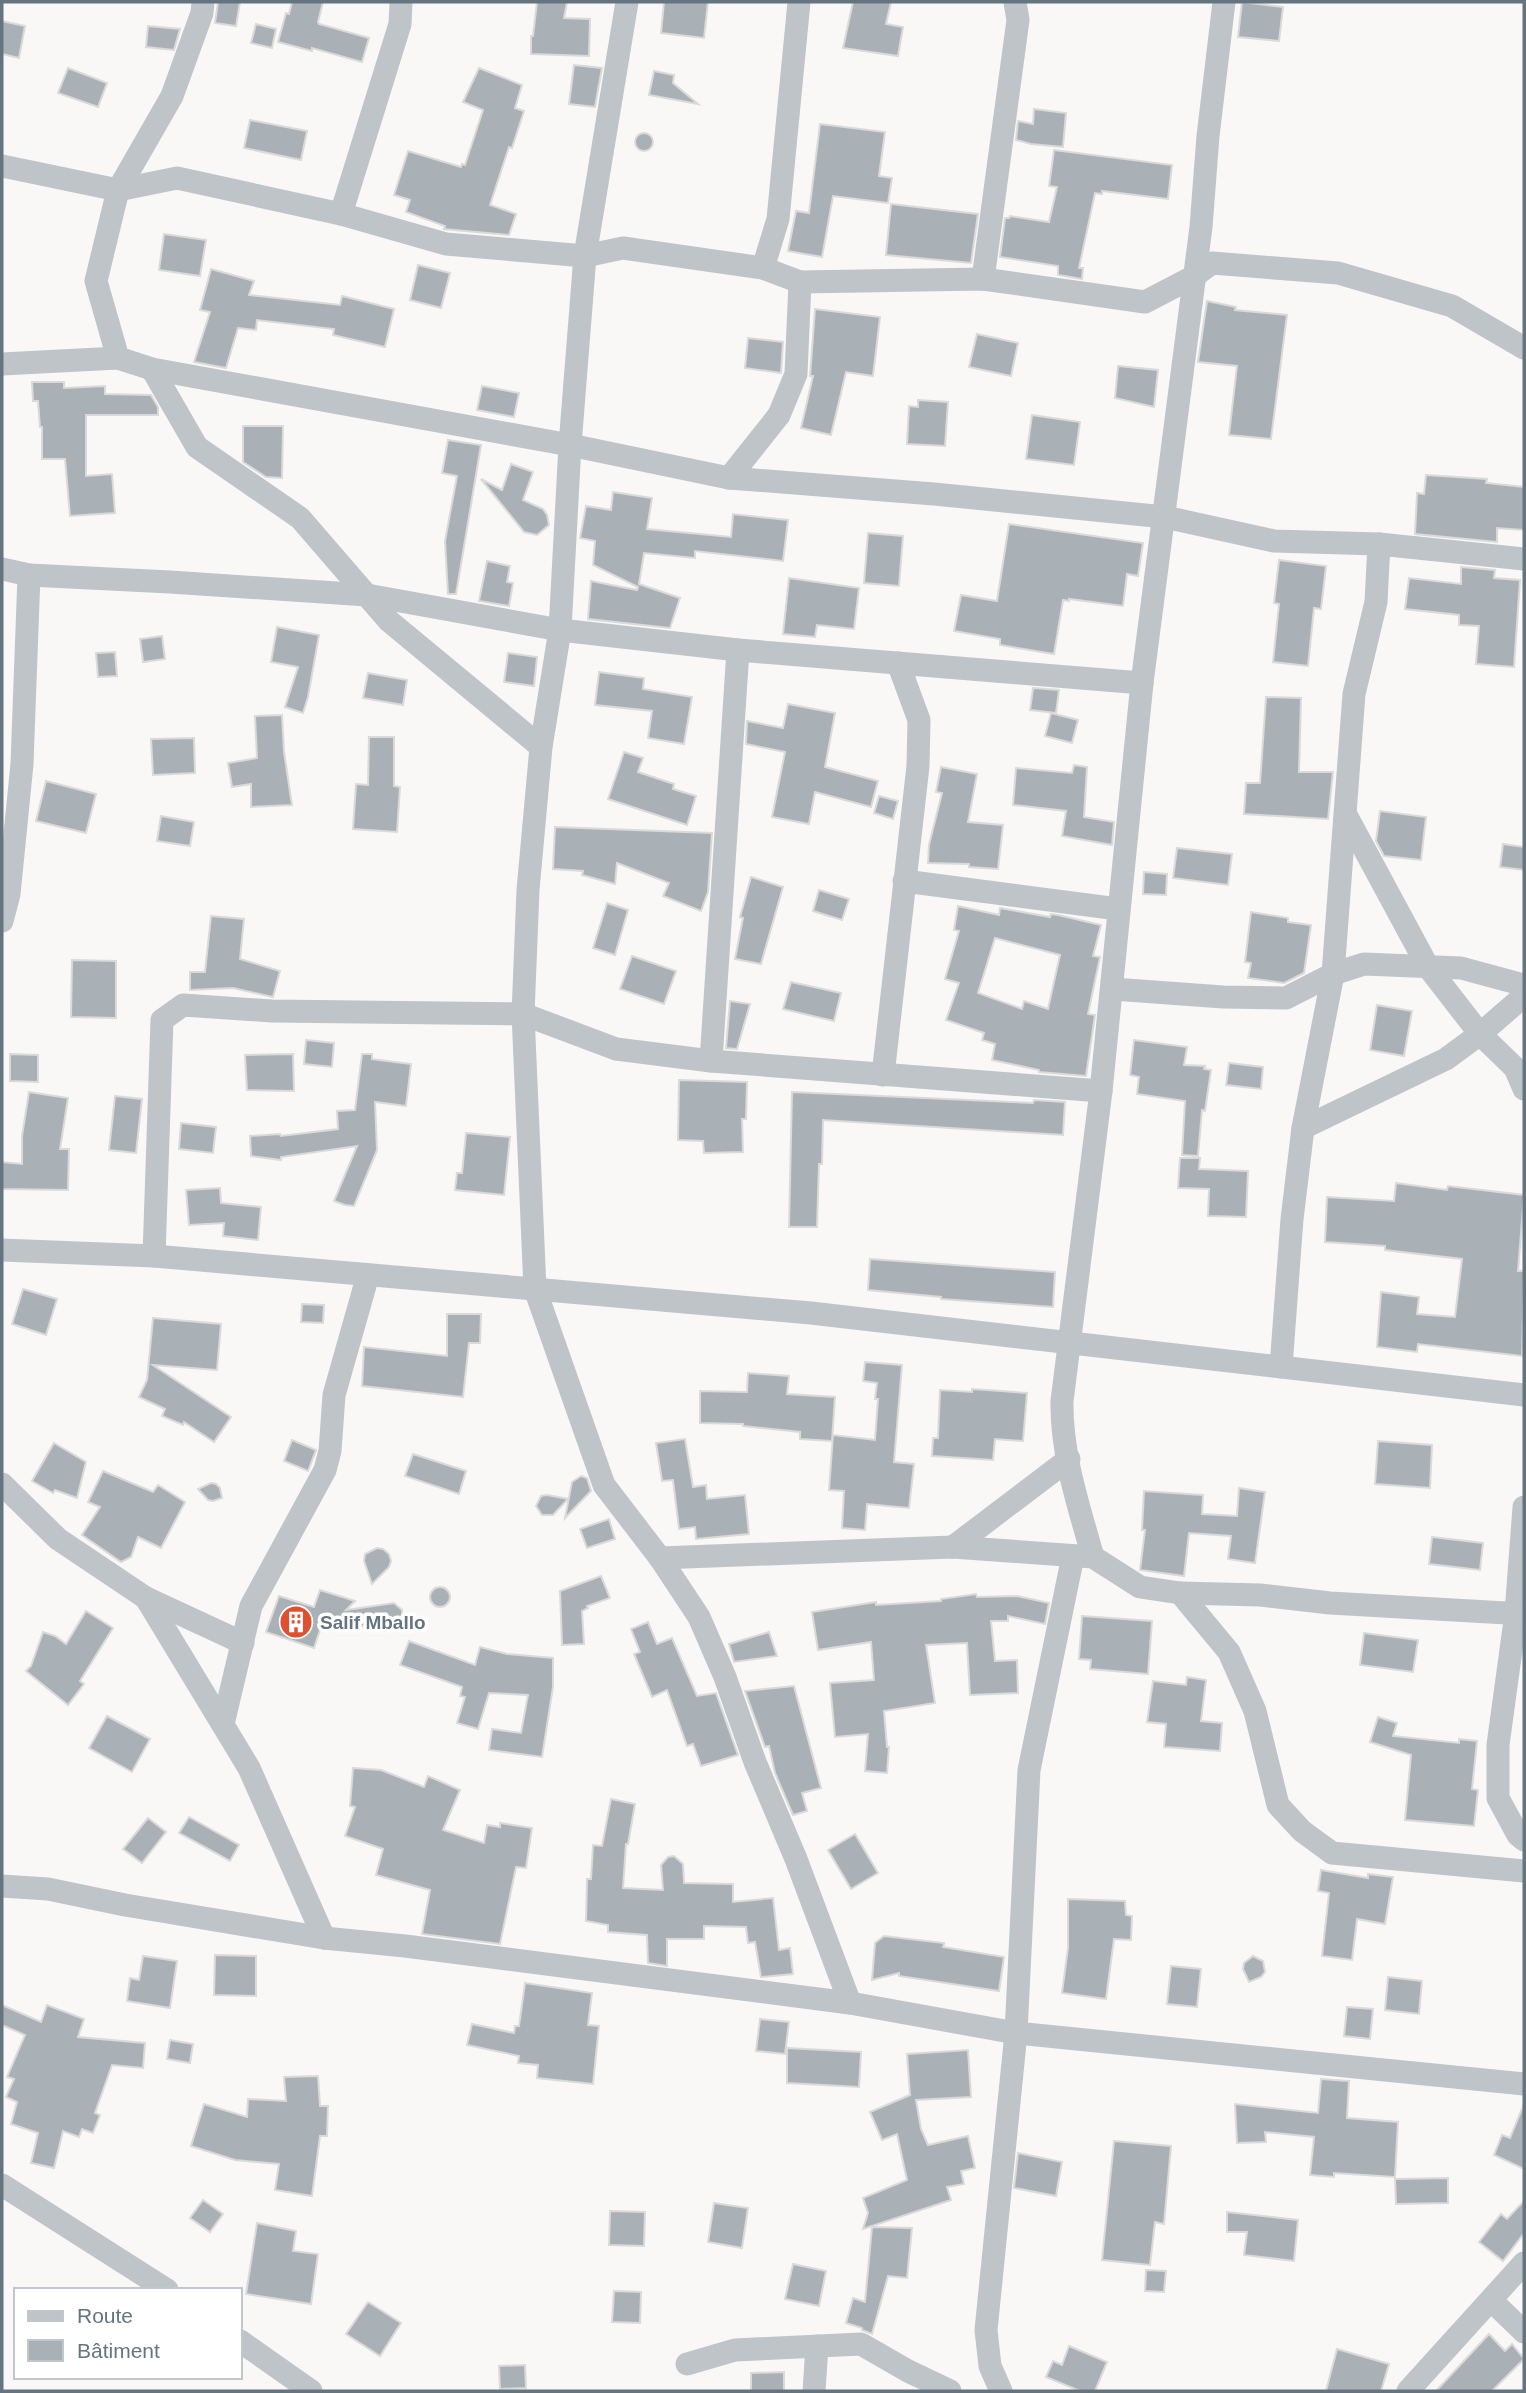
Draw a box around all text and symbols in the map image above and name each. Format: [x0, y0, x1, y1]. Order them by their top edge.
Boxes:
building icon: Salif Mballo [277, 1603, 315, 1641]
place label: Salif Mballo [320, 1612, 426, 1633]
legend [14, 2288, 242, 2379]
text: Route [77, 2304, 133, 2327]
text: Bâtiment [77, 2339, 160, 2362]

